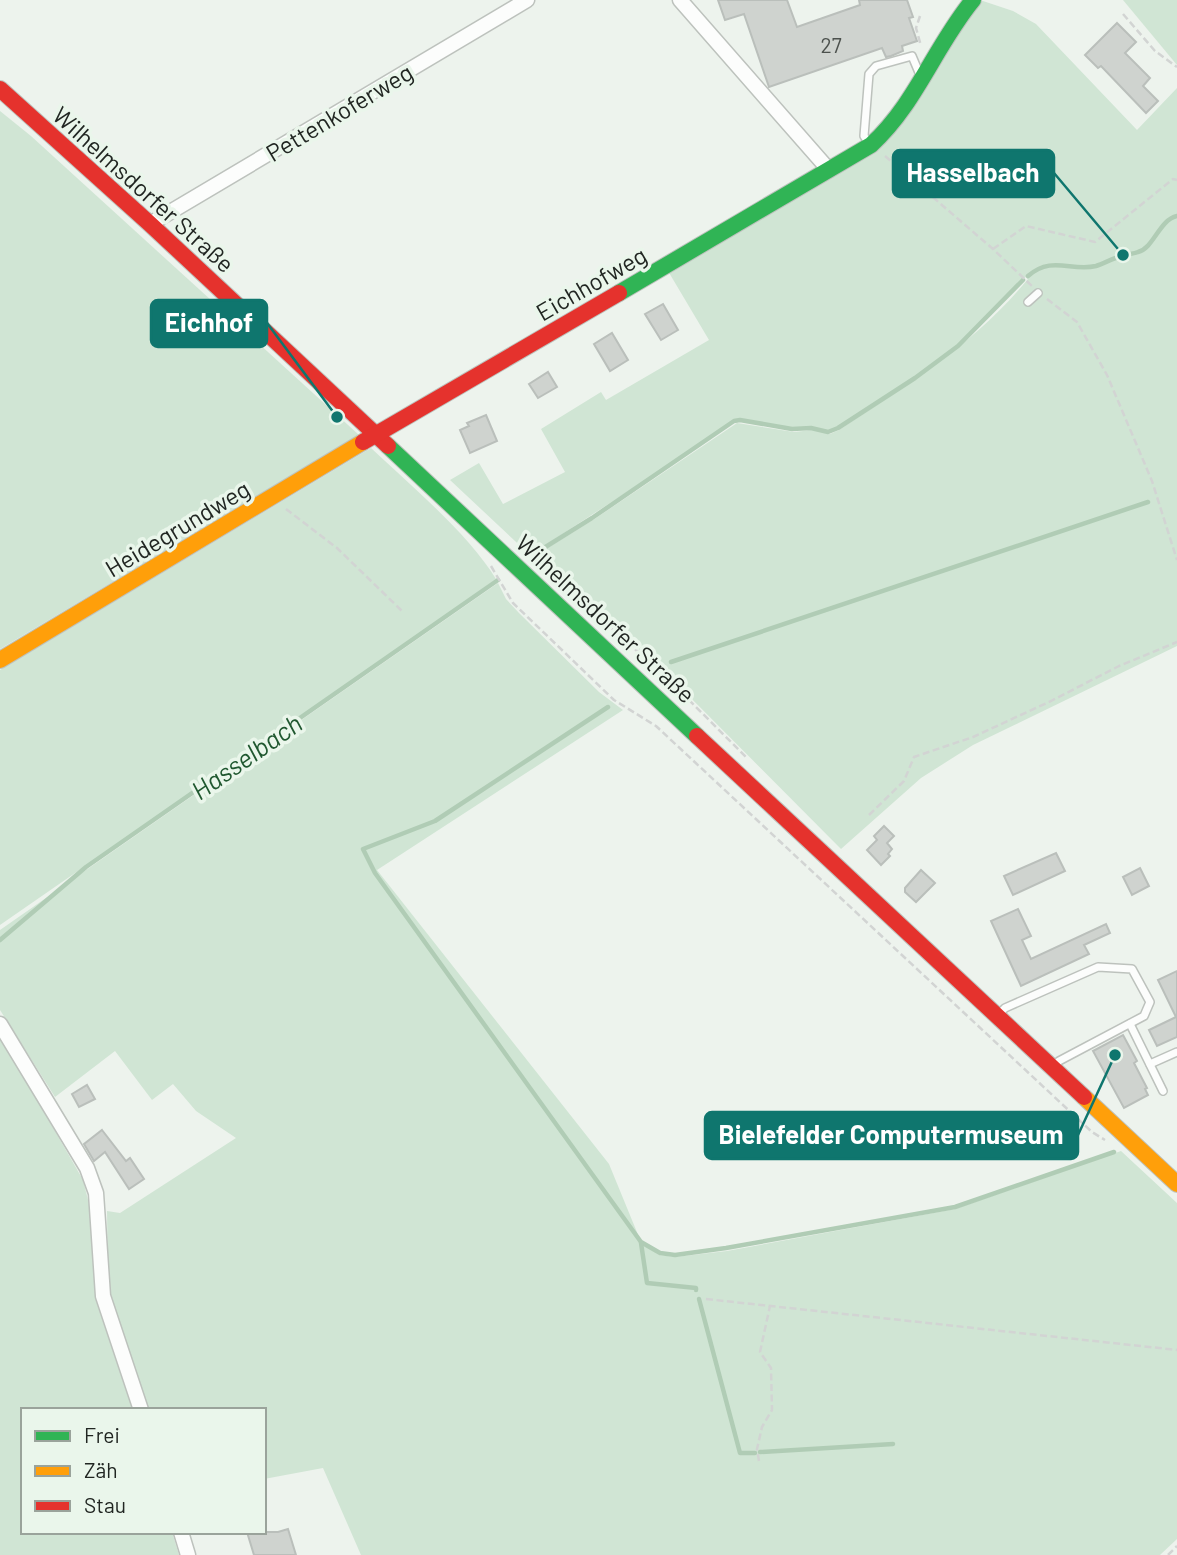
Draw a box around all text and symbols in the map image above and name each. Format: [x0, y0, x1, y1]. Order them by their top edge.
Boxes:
house number: 27 [820, 32, 842, 57]
street label: Pettenkoferweg [260, 57, 418, 167]
street label: Wilhelmsdorfer Straße [47, 100, 241, 278]
callout: Hasselbach [893, 150, 1054, 197]
text: Hasselbach [906, 156, 1040, 187]
street label: Eichhofweg [531, 240, 651, 326]
callout: Eichhof [151, 300, 267, 347]
text: Eichhof [165, 306, 253, 337]
street label: Heidegrundweg [100, 474, 254, 582]
street label: Wilhelmsdorfer Straße [511, 528, 701, 708]
water label: Hasselbach [185, 707, 307, 805]
callout: Bielefelder Computermuseum [705, 1112, 1078, 1159]
text: Bielefelder Computermuseum [719, 1118, 1063, 1149]
legend [21, 1408, 266, 1534]
text: Frei [84, 1422, 120, 1447]
text: Zäh [84, 1457, 118, 1482]
text: Stau [84, 1492, 126, 1517]

